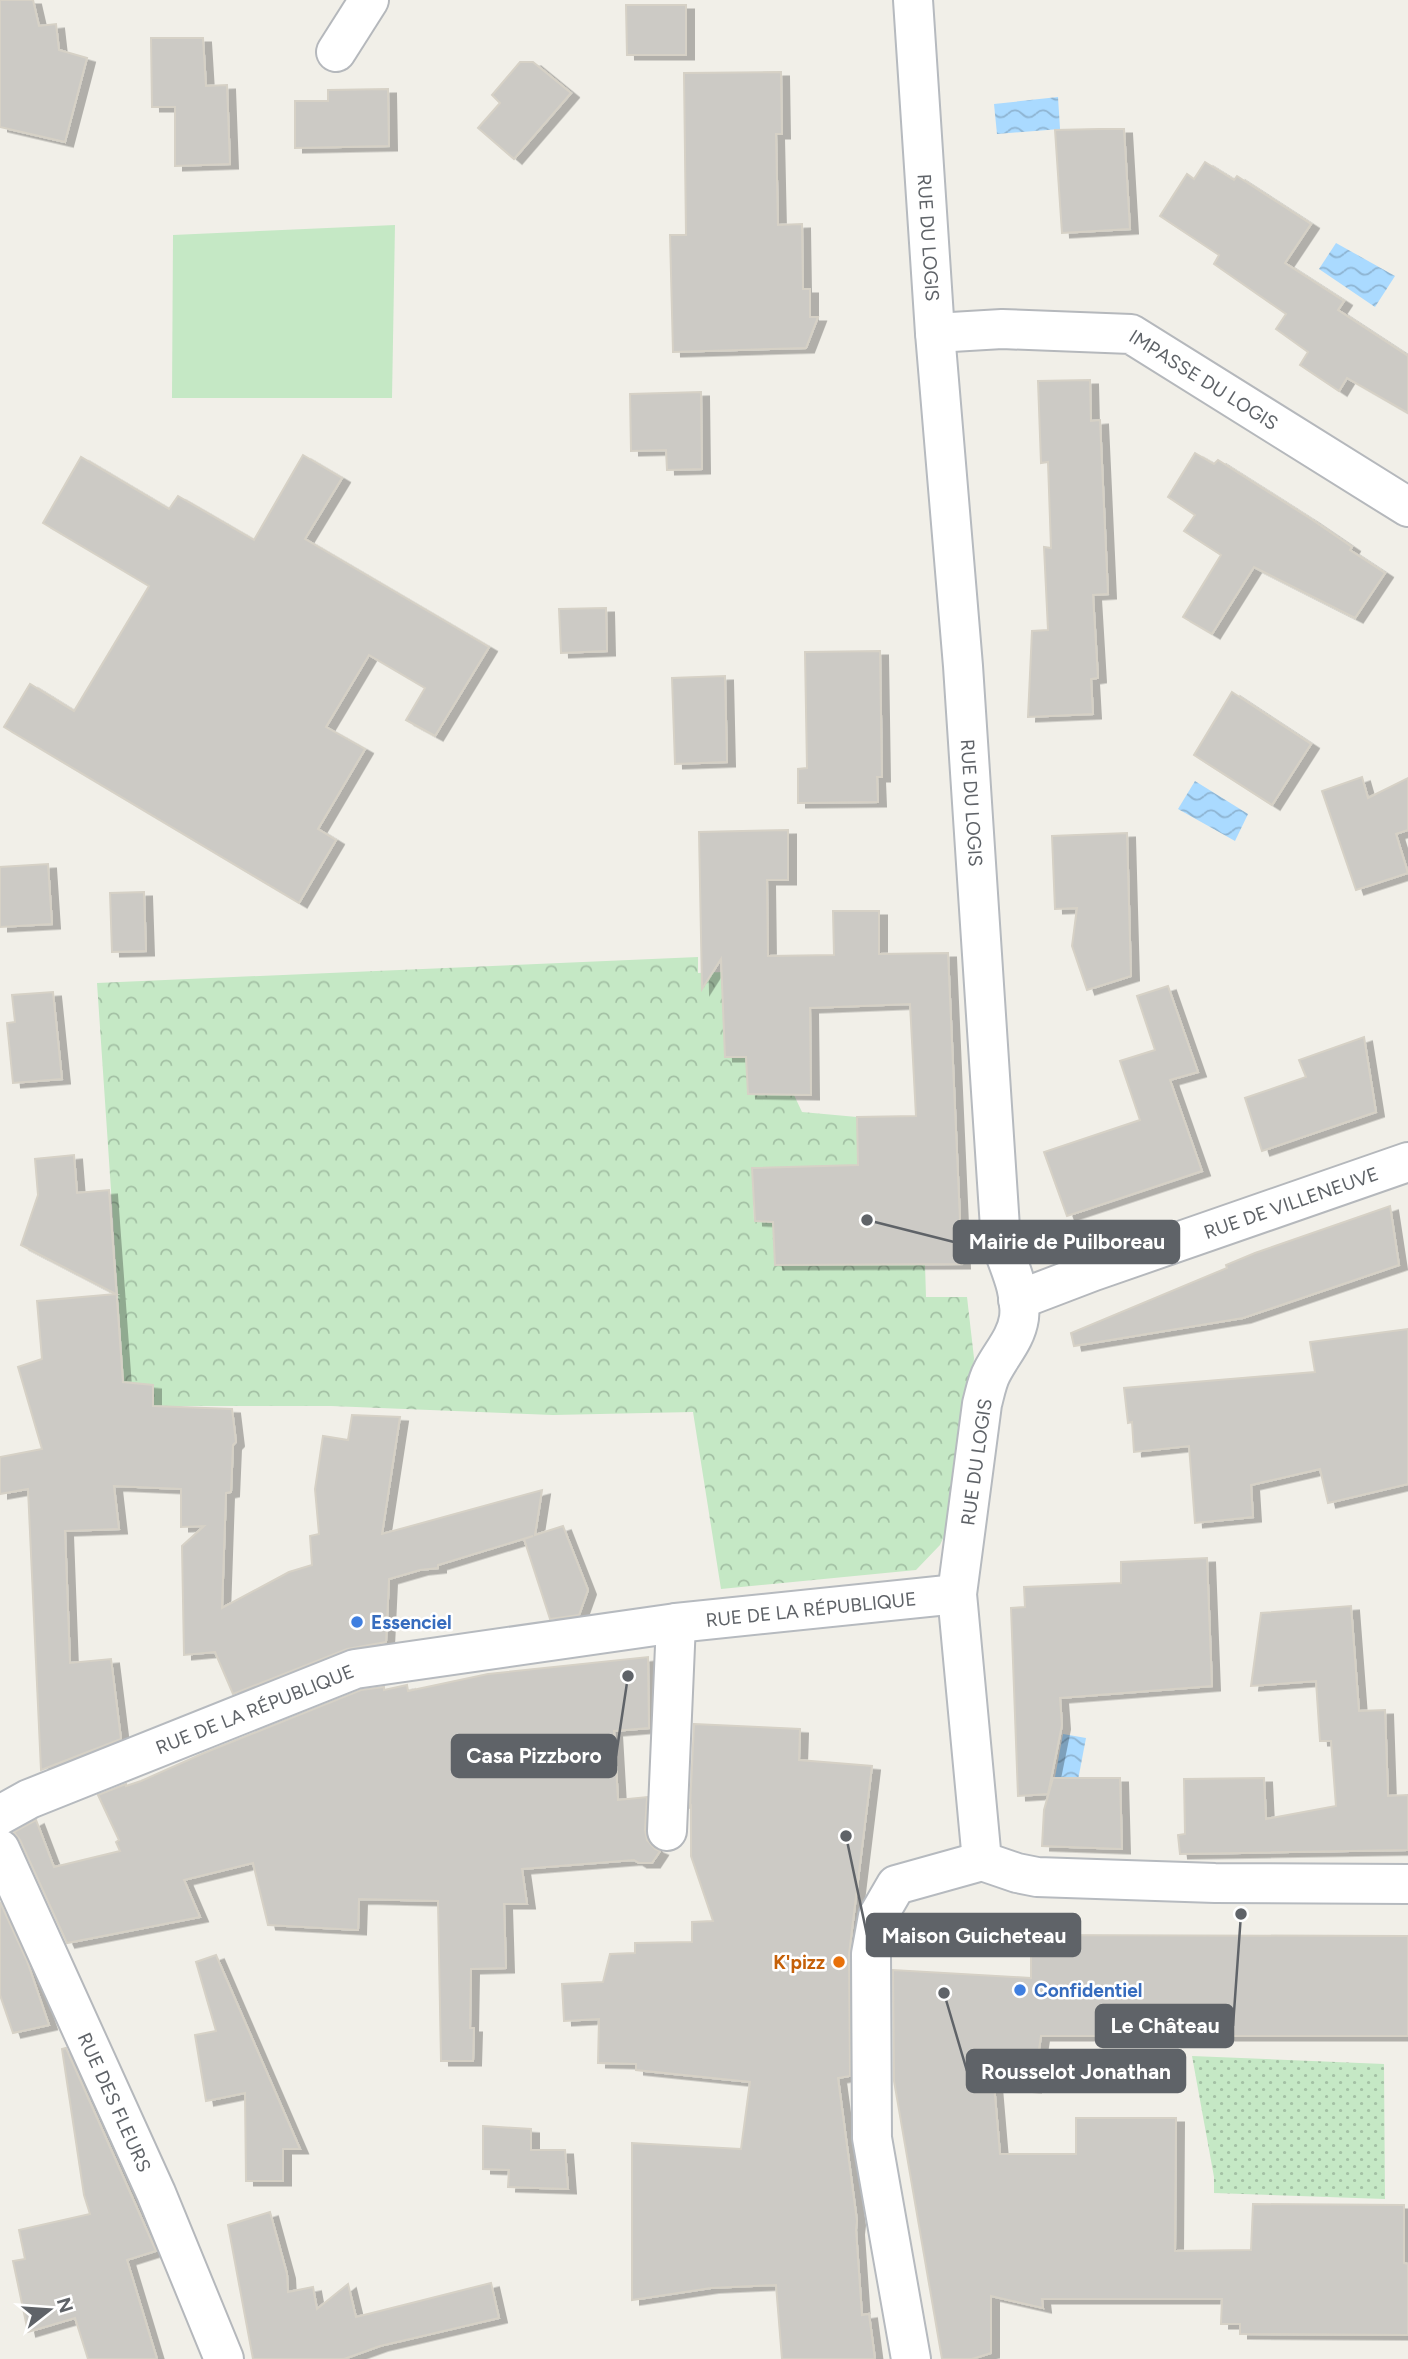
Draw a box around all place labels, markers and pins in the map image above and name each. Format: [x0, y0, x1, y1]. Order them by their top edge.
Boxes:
callout: Mairie de Puilboreau [954, 1221, 1179, 1263]
place label: Essenciel [371, 1611, 452, 1634]
marker: Essenciel [349, 1614, 365, 1630]
callout: Casa Pizzboro [452, 1735, 616, 1777]
callout: Maison Guicheteau [867, 1914, 1080, 1956]
place label: K'pizz [773, 1951, 825, 1974]
marker: K'pizz [831, 1954, 847, 1970]
place label: Confidentiel [1034, 1979, 1143, 2002]
marker: Confidentiel [1012, 1982, 1028, 1998]
callout: Le Château [1096, 2005, 1233, 2047]
callout: Rousselot Jonathan [967, 2050, 1185, 2092]

